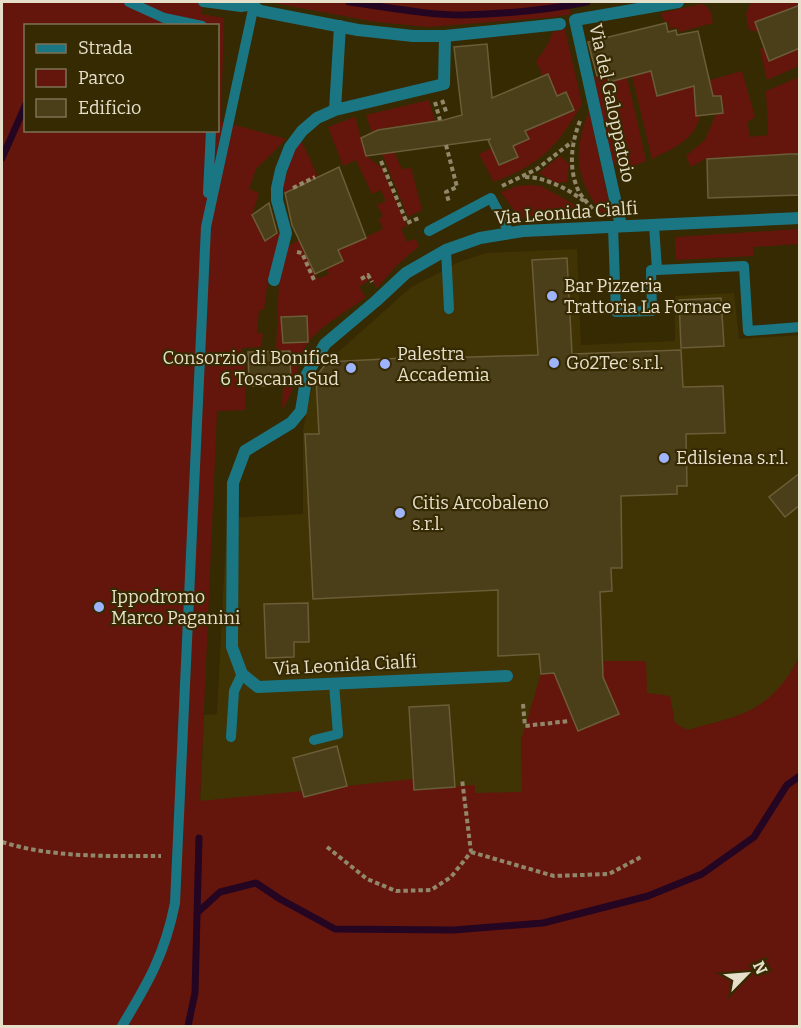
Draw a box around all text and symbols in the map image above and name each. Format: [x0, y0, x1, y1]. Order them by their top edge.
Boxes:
street label: Via del Galoppatoio [584, 22, 640, 184]
legend [24, 24, 219, 132]
text: Strada [78, 37, 133, 59]
text: Parco [78, 67, 125, 89]
text: Edificio [78, 97, 141, 119]
street label: Via Leonida Cialfi [493, 197, 639, 229]
place label: Bar Pizzeria Trattoria La Fornace [564, 275, 731, 318]
marker: Bar Pizzeria Trattoria La Fornace [545, 289, 559, 303]
place label: Palestra Accademia [397, 343, 490, 386]
place label: Consorzio di Bonifica 6 Toscana Sud [163, 347, 339, 390]
place label: Go2Tec s.r.l. [566, 352, 663, 374]
marker: Go2Tec s.r.l. [547, 356, 561, 370]
marker: Palestra Accademia [378, 357, 392, 371]
marker: Consorzio di Bonifica 6 Toscana Sud [344, 361, 358, 375]
place label: Edilsiena s.r.l. [676, 447, 788, 469]
marker: Edilsiena s.r.l. [657, 451, 671, 465]
place label: Citis Arcobaleno s.r.l. [412, 492, 549, 535]
marker: Citis Arcobaleno s.r.l. [393, 506, 407, 520]
place label: Ippodromo Marco Paganini [111, 586, 240, 629]
marker: Ippodromo Marco Paganini [92, 600, 106, 614]
street label: Via Leonida Cialfi [273, 650, 417, 680]
north arrow [717, 944, 777, 1004]
text: N [749, 958, 771, 977]

